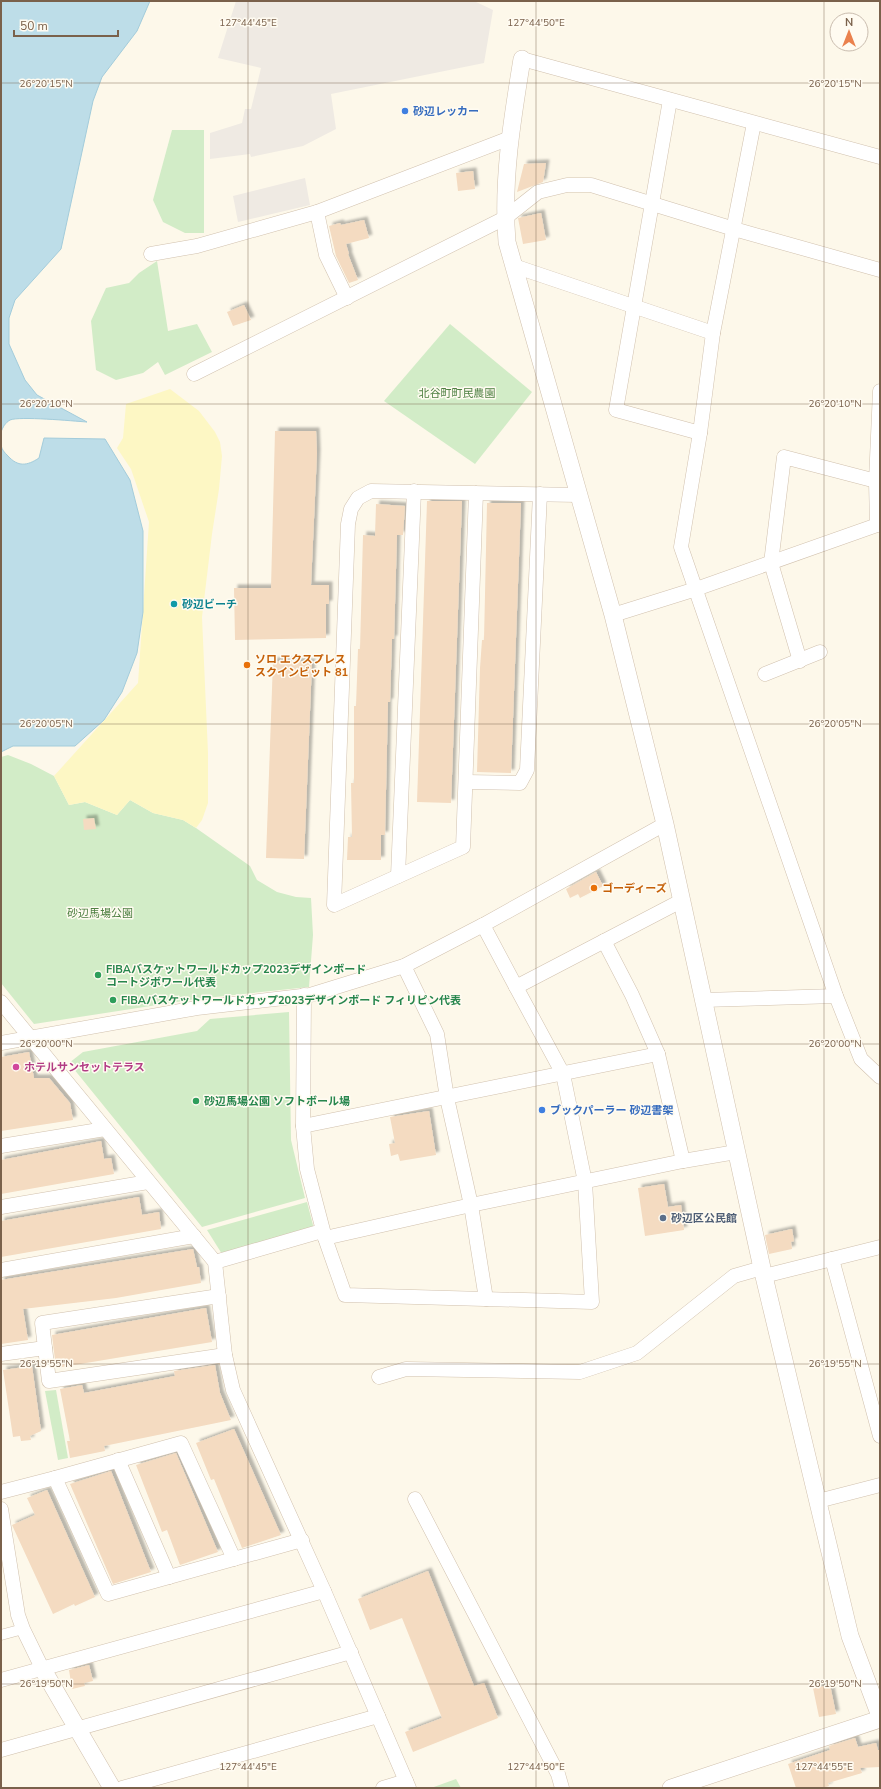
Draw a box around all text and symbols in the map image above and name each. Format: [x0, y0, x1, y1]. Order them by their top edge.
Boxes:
scale bar [14, 12, 118, 38]
north arrow [829, 12, 869, 52]
text: N [845, 15, 853, 30]
text: 127°44'45"E [219, 16, 277, 30]
text: 127°44'50"E [507, 16, 565, 30]
text: 50 m [20, 18, 48, 34]
text: 26°20'15"N [19, 77, 73, 91]
text: 26°20'15"N [808, 77, 862, 91]
place label: 砂辺レッカー [413, 104, 479, 119]
marker: 砂辺レッカー [400, 106, 410, 116]
park label: 北谷町町民農園 [419, 386, 496, 401]
text: 26°20'10"N [19, 397, 73, 411]
text: 26°20'10"N [808, 397, 862, 411]
place label: 砂辺ビーチ [182, 597, 237, 612]
marker: 砂辺ビーチ [169, 599, 179, 609]
place label: ソロ エクスプレス スクインビット 81 [255, 652, 348, 680]
marker: ソロ エクスプレス スクインビット 81 [242, 660, 252, 670]
text: 26°20'05"N [19, 717, 73, 731]
text: 26°20'05"N [808, 717, 862, 731]
place label: ゴーディーズ [602, 881, 667, 896]
marker: ゴーディーズ [589, 883, 599, 893]
park label: 砂辺馬場公園 [67, 906, 133, 921]
place label: FIBAバスケットワールドカップ2023デザインボード コートジボワール代表 [106, 962, 366, 990]
marker: FIBAバスケットワールドカップ2023デザインボード コートジボワール代表 [93, 970, 103, 980]
place label: FIBAバスケットワールドカップ2023デザインボード フィリピン代表 [121, 993, 461, 1008]
marker: FIBAバスケットワールドカップ2023デザインボード フィリピン代表 [108, 995, 118, 1005]
text: 26°20'00"N [19, 1037, 73, 1051]
text: 26°20'00"N [808, 1037, 862, 1051]
place label: ホテルサンセットテラス [24, 1060, 145, 1075]
marker: ホテルサンセットテラス [11, 1062, 21, 1072]
place label: 砂辺馬場公園 ソフトボール場 [204, 1094, 350, 1109]
marker: 砂辺馬場公園 ソフトボール場 [191, 1096, 201, 1106]
place label: ブックパーラー 砂辺書架 [550, 1103, 673, 1118]
marker: ブックパーラー 砂辺書架 [537, 1105, 547, 1115]
place label: 砂辺区公民館 [671, 1211, 737, 1226]
marker: 砂辺区公民館 [658, 1213, 668, 1223]
text: 26°19'55"N [19, 1357, 73, 1371]
text: 26°19'55"N [808, 1357, 862, 1371]
text: 26°19'50"N [19, 1677, 73, 1691]
text: 26°19'50"N [808, 1677, 862, 1691]
text: 127°44'45"E [219, 1760, 277, 1774]
text: 127°44'50"E [507, 1760, 565, 1774]
text: 127°44'55"E [795, 1760, 853, 1774]

